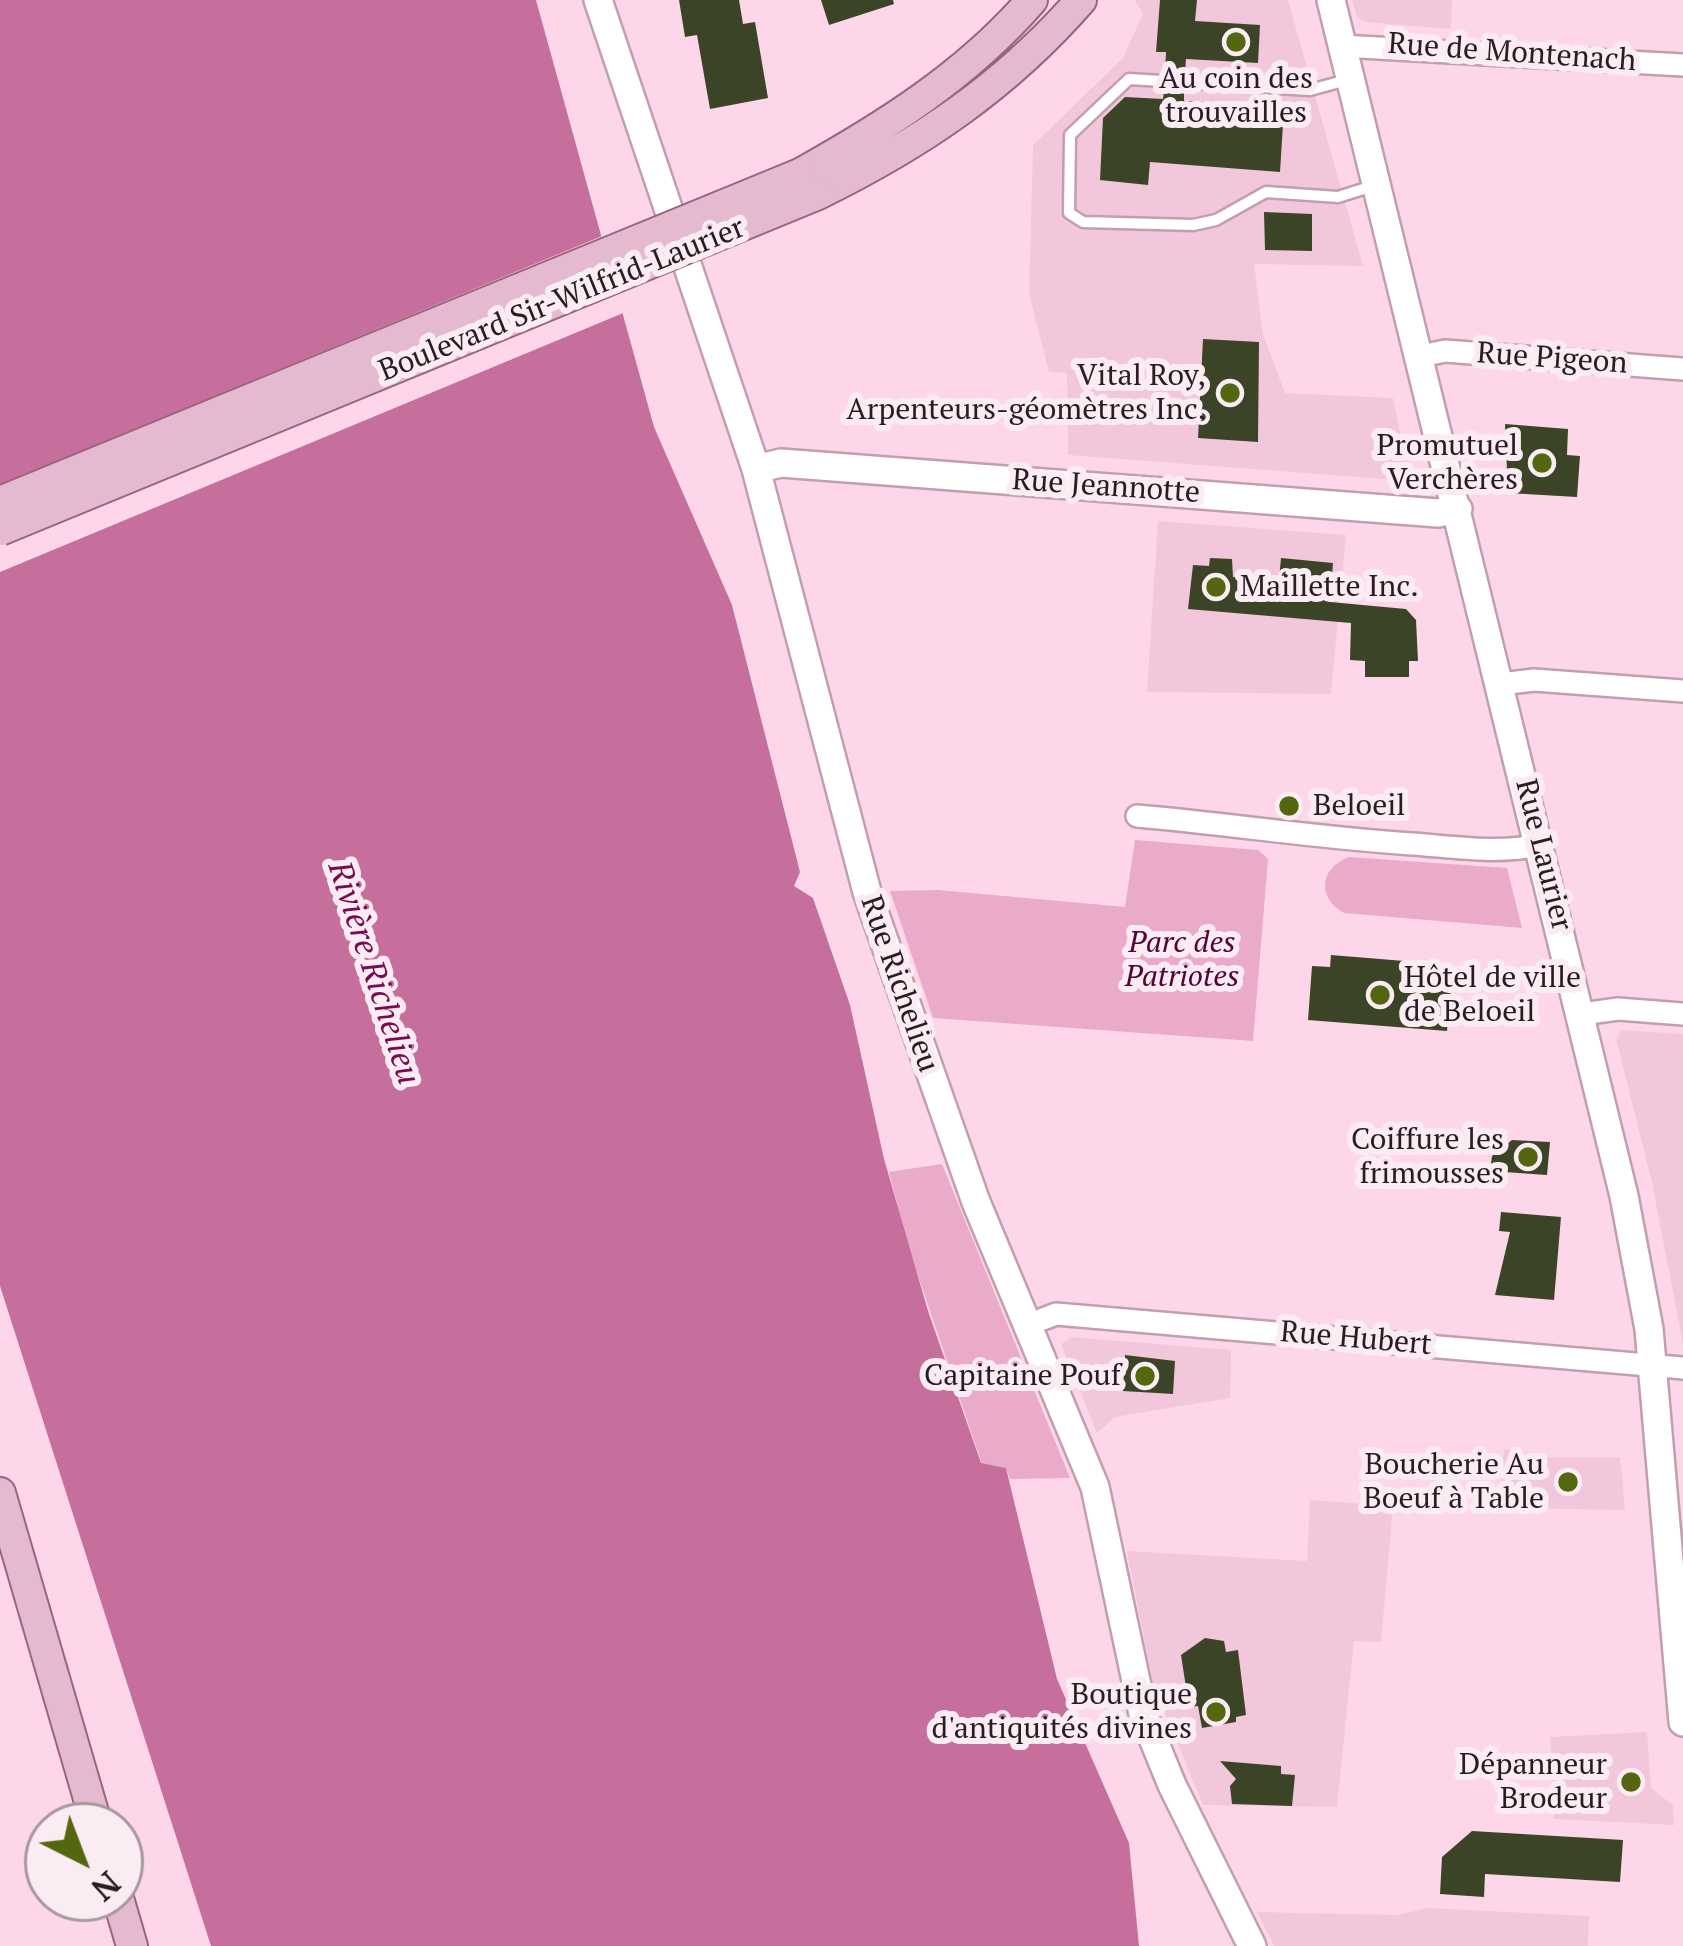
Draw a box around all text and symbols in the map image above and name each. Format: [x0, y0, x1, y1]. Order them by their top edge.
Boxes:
street label: Rue de Montenach [1387, 26, 1637, 80]
marker: Au coin des trouvailles [1223, 29, 1249, 55]
place label: Au coin des trouvailles [1159, 61, 1313, 132]
street label: Boulevard Sir-Wilfrid-Laurier [374, 210, 750, 390]
street label: Rue Pigeon [1475, 336, 1629, 382]
place label: Vital Roy, Arpenteurs-géomètres Inc. [846, 358, 1206, 428]
marker: Vital Roy, Arpenteurs-géomètres Inc. [1217, 380, 1243, 406]
place label: Promutuel Verchères [1376, 428, 1518, 498]
marker: Promutuel Verchères [1529, 450, 1555, 476]
street label: Rue Jeannotte [1011, 462, 1201, 512]
place label: Maillette Inc. [1240, 569, 1419, 605]
marker: Maillette Inc. [1203, 574, 1229, 600]
street label: Rue Laurier [1507, 776, 1579, 934]
place label: Beloeil [1313, 788, 1405, 824]
marker: Beloeil [1276, 793, 1302, 819]
water label: Rivière Richelieu [318, 856, 428, 1090]
street label: Rue Richelieu [852, 891, 946, 1077]
park label: Parc des Patriotes [1125, 925, 1239, 996]
place label: Hôtel de ville de Beloeil [1404, 960, 1581, 1030]
marker: Hôtel de ville de Beloeil [1367, 982, 1393, 1008]
place label: Coiffure les frimousses [1351, 1122, 1504, 1192]
marker: Coiffure les frimousses [1515, 1144, 1541, 1170]
street label: Rue Hubert [1279, 1314, 1433, 1364]
place label: Capitaine Pouf [924, 1358, 1121, 1394]
marker: Capitaine Pouf [1132, 1363, 1158, 1389]
place label: Boucherie Au Boeuf à Table [1363, 1447, 1544, 1518]
marker: Boucherie Au Boeuf à Table [1555, 1469, 1581, 1495]
place label: Boutique d'antiquités divines [931, 1677, 1192, 1748]
marker: Boutique d'antiquités divines [1203, 1699, 1229, 1725]
place label: Dépanneur Brodeur [1459, 1747, 1607, 1818]
marker: Dépanneur Brodeur [1618, 1769, 1644, 1795]
north arrow [24, 1802, 144, 1922]
text: N [83, 1863, 130, 1911]

